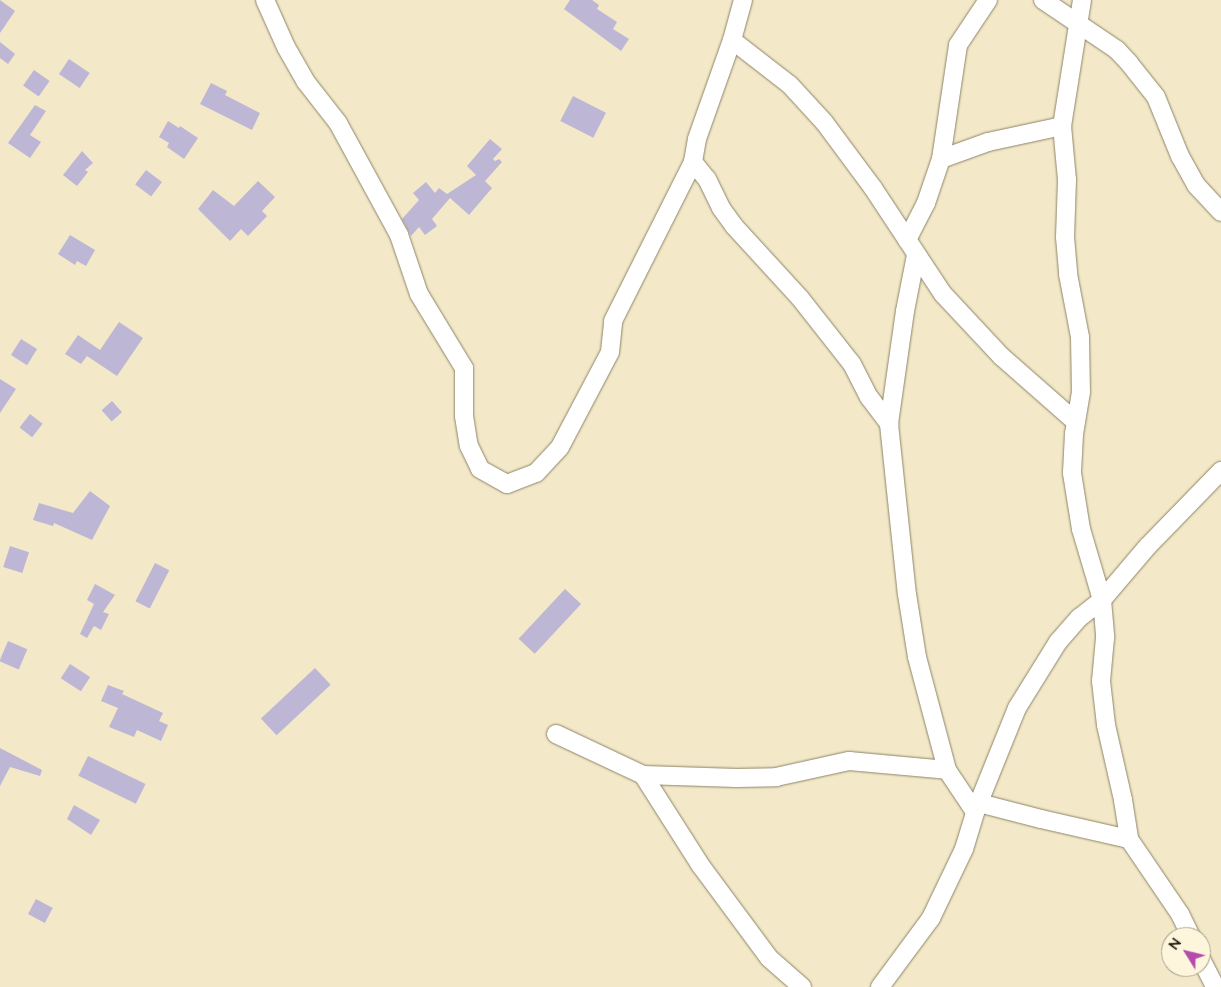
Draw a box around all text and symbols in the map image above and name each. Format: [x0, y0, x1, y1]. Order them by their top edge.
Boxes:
north arrow [1161, 927, 1211, 977]
text: N [1164, 934, 1185, 953]

